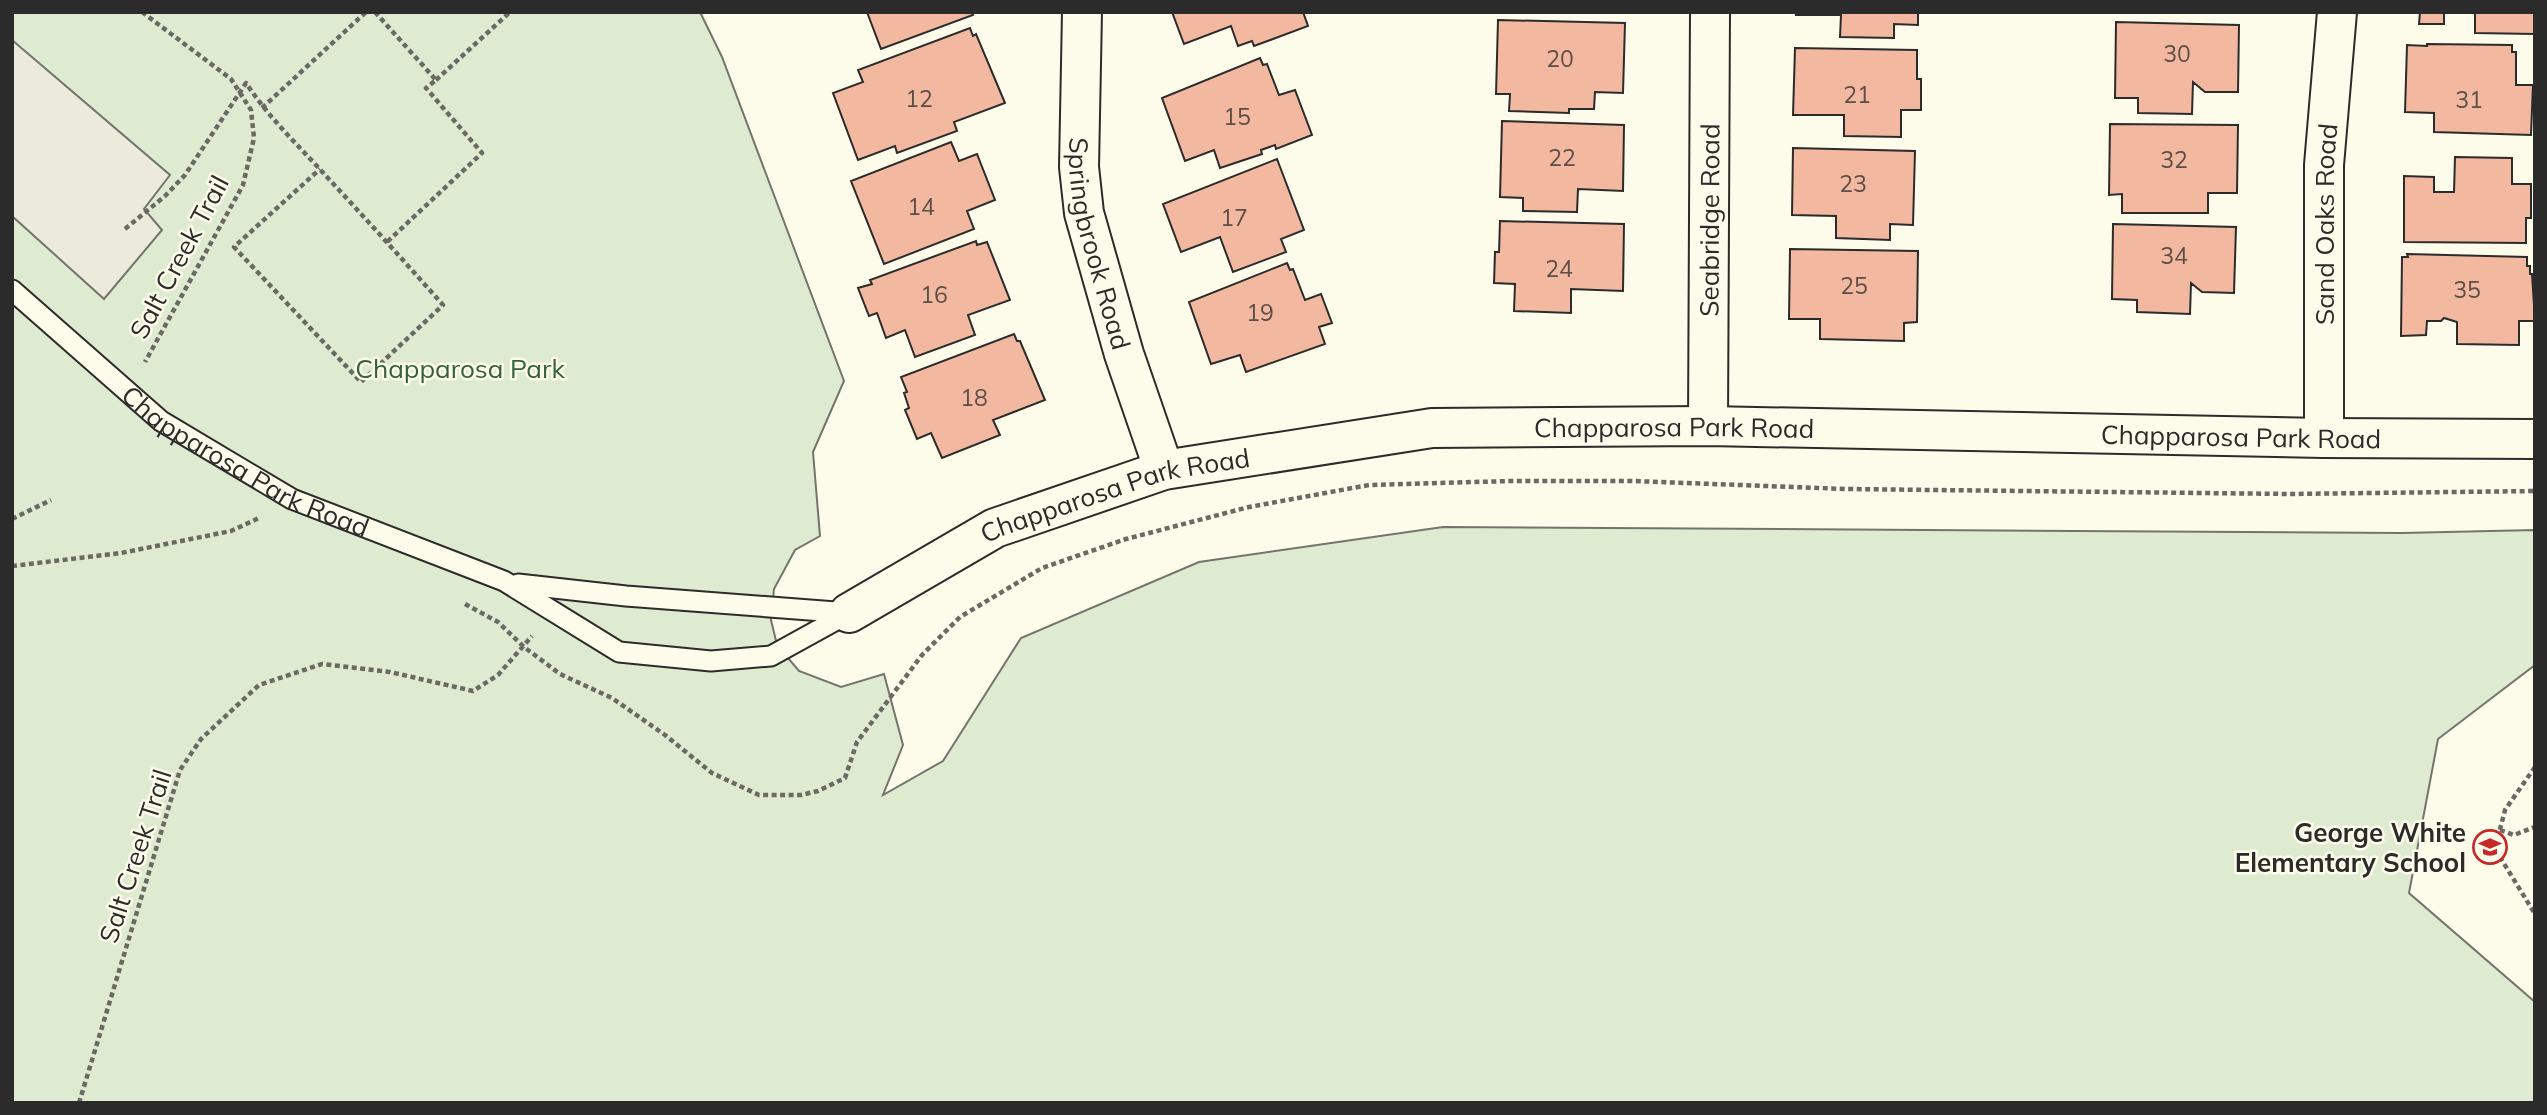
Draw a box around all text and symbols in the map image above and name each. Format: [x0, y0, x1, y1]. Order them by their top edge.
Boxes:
house number: 30 [2163, 39, 2191, 68]
house number: 20 [1546, 44, 1574, 73]
house number: 21 [1843, 80, 1871, 109]
house number: 12 [905, 84, 933, 113]
house number: 31 [2455, 85, 2483, 114]
house number: 15 [1223, 102, 1251, 131]
street label: Sand Oaks Road [2307, 122, 2344, 325]
street label: Seabridge Road [1692, 123, 1726, 317]
street label: Springbrook Road [1062, 137, 1138, 353]
house number: 22 [1548, 143, 1576, 172]
house number: 32 [2160, 145, 2188, 174]
house number: 23 [1839, 169, 1867, 198]
street label: Salt Creek Trail [122, 170, 236, 344]
house number: 14 [907, 192, 935, 221]
house number: 17 [1220, 203, 1248, 232]
house number: 34 [2160, 241, 2188, 270]
house number: 24 [1545, 254, 1573, 283]
house number: 25 [1840, 271, 1868, 300]
house number: 35 [2453, 275, 2481, 304]
house number: 16 [920, 280, 948, 309]
house number: 19 [1246, 298, 1274, 327]
park label: Chapparosa Park [355, 352, 565, 385]
street label: Chapparosa Park Road [115, 378, 374, 544]
house number: 18 [960, 383, 988, 412]
street label: Chapparosa Park Road [1534, 409, 1815, 445]
street label: Chapparosa Park Road [2101, 417, 2381, 455]
street label: Chapparosa Park Road [974, 440, 1252, 550]
street label: Salt Creek Trail [91, 765, 179, 947]
place label: George White Elementary School [2235, 816, 2466, 879]
school or university icon: George White Elementary School [2471, 828, 2509, 866]

